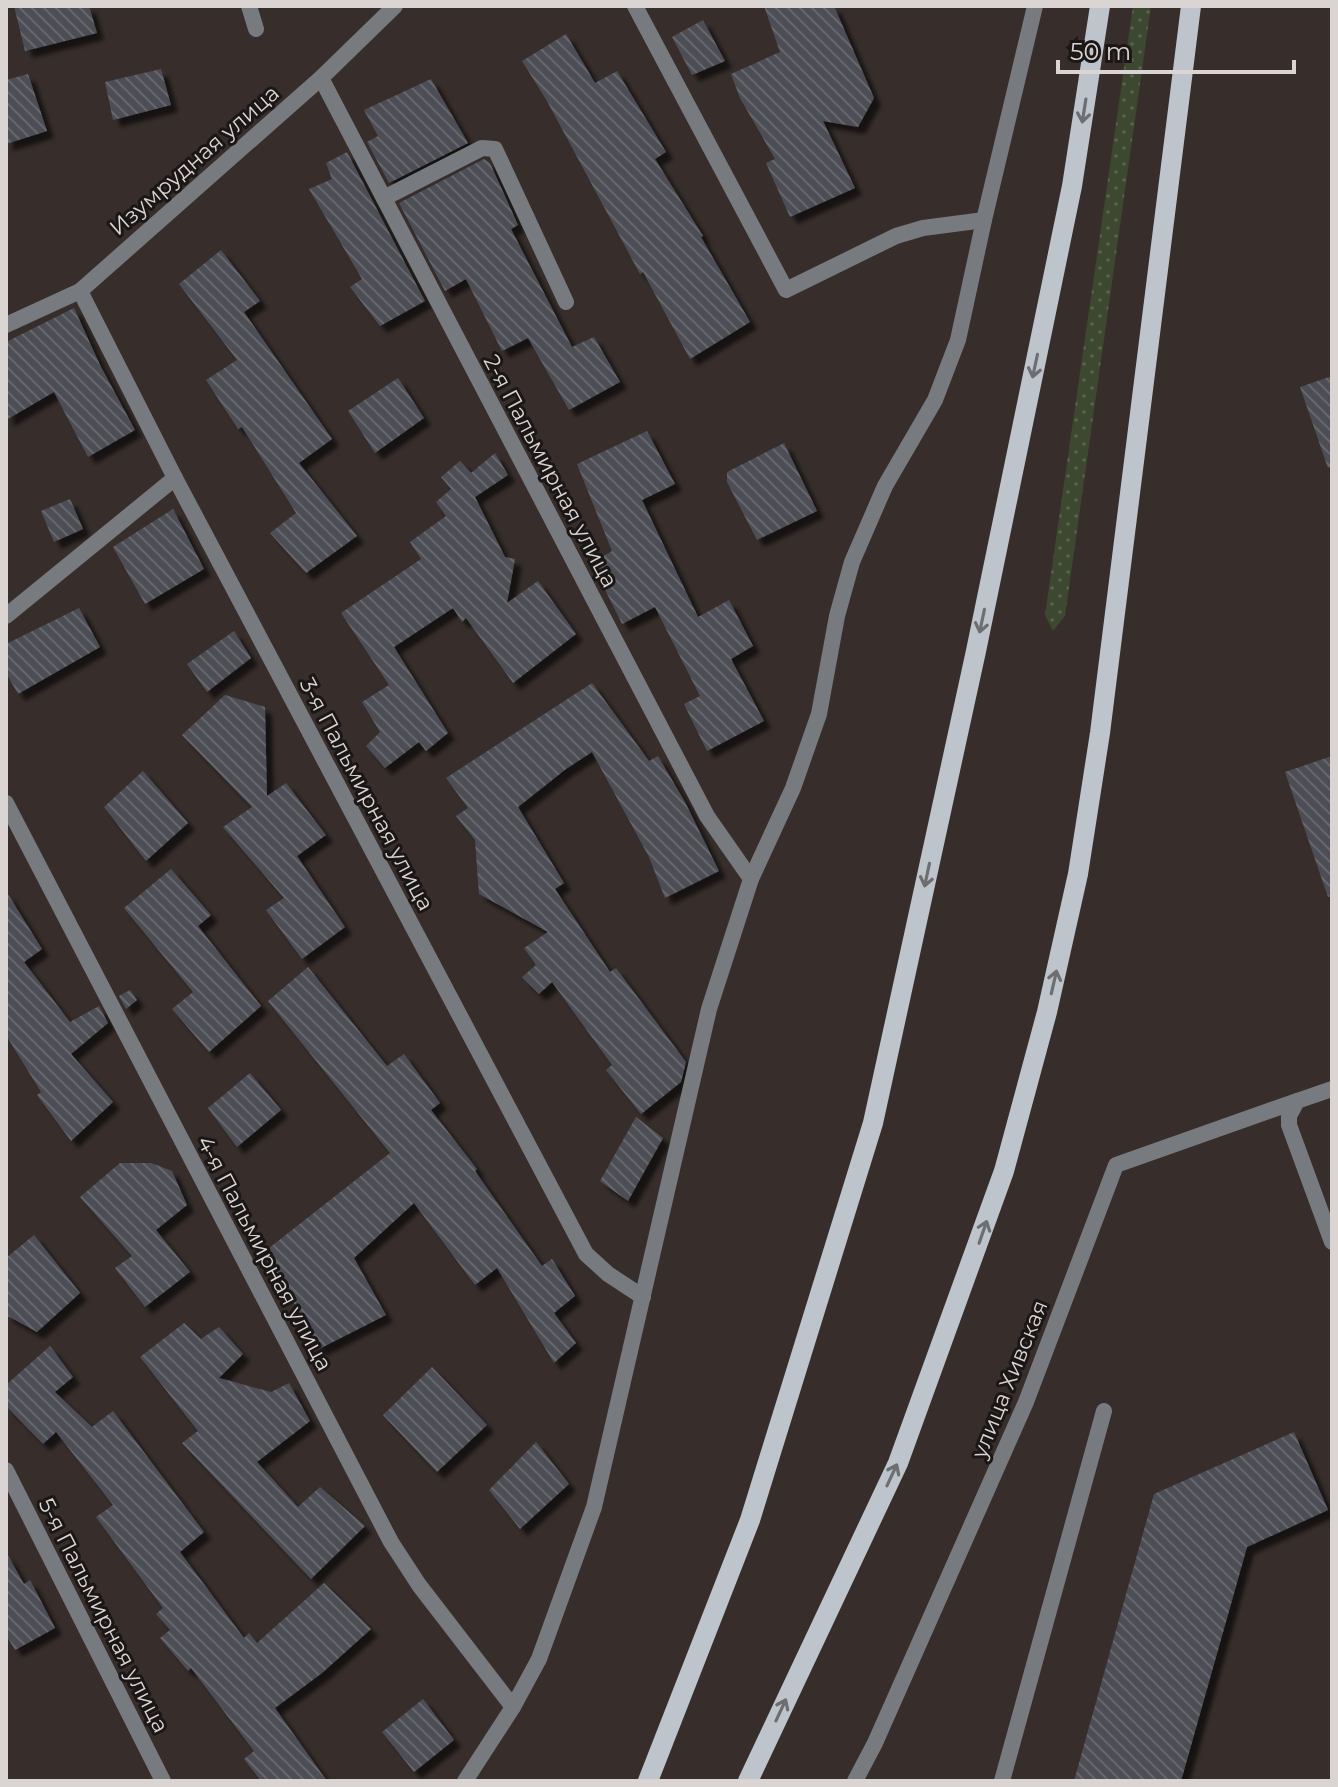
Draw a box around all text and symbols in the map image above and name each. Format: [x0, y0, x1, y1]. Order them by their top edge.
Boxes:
scale bar [1058, 24, 1294, 74]
text: 50 m [1070, 37, 1131, 66]
street label: Изумрудная улица [104, 79, 285, 241]
one-way arrow [1076, 98, 1091, 123]
street label: 2-я Пальмирная улица [478, 350, 623, 592]
one-way arrow [1027, 353, 1042, 378]
one-way arrow [974, 607, 989, 633]
street label: 3-я Пальмирная улица [294, 673, 439, 915]
one-way arrow [919, 861, 934, 887]
one-way arrow [1047, 970, 1062, 995]
street label: 4-я Пальмирная улица [191, 1131, 338, 1375]
one-way arrow [976, 1219, 991, 1244]
street label: улица Хивская [965, 1296, 1053, 1463]
one-way arrow [885, 1464, 900, 1488]
street label: 5-я Пальмирная улица [33, 1493, 175, 1737]
one-way arrow [774, 1699, 789, 1723]

